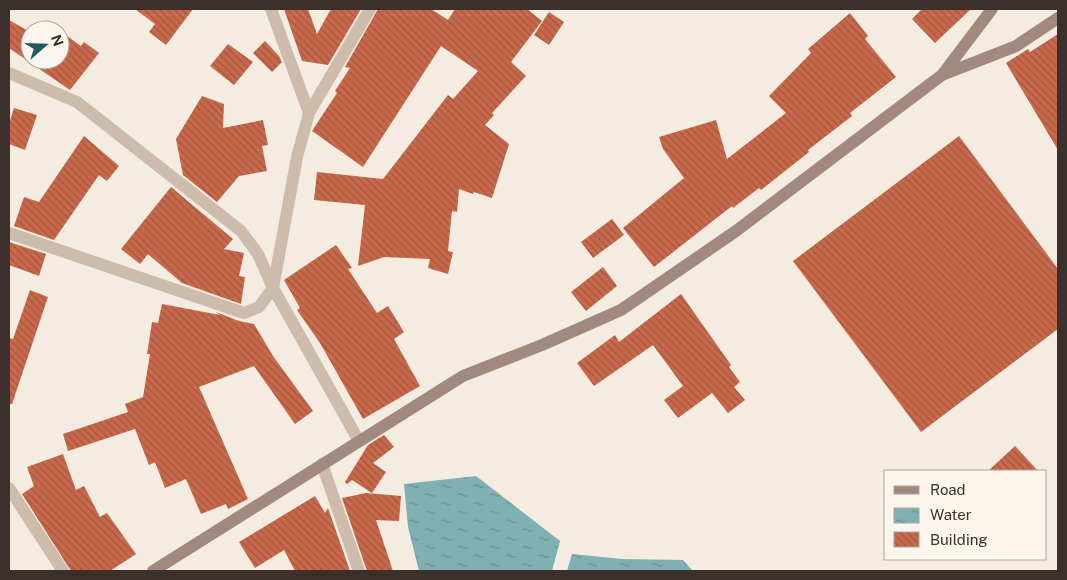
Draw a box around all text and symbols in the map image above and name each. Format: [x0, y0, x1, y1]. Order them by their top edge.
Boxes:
north arrow [20, 20, 70, 70]
text: N [48, 33, 67, 48]
legend [884, 470, 1047, 560]
text: Road [930, 481, 966, 498]
text: Water [930, 506, 972, 523]
text: Building [930, 531, 988, 548]

